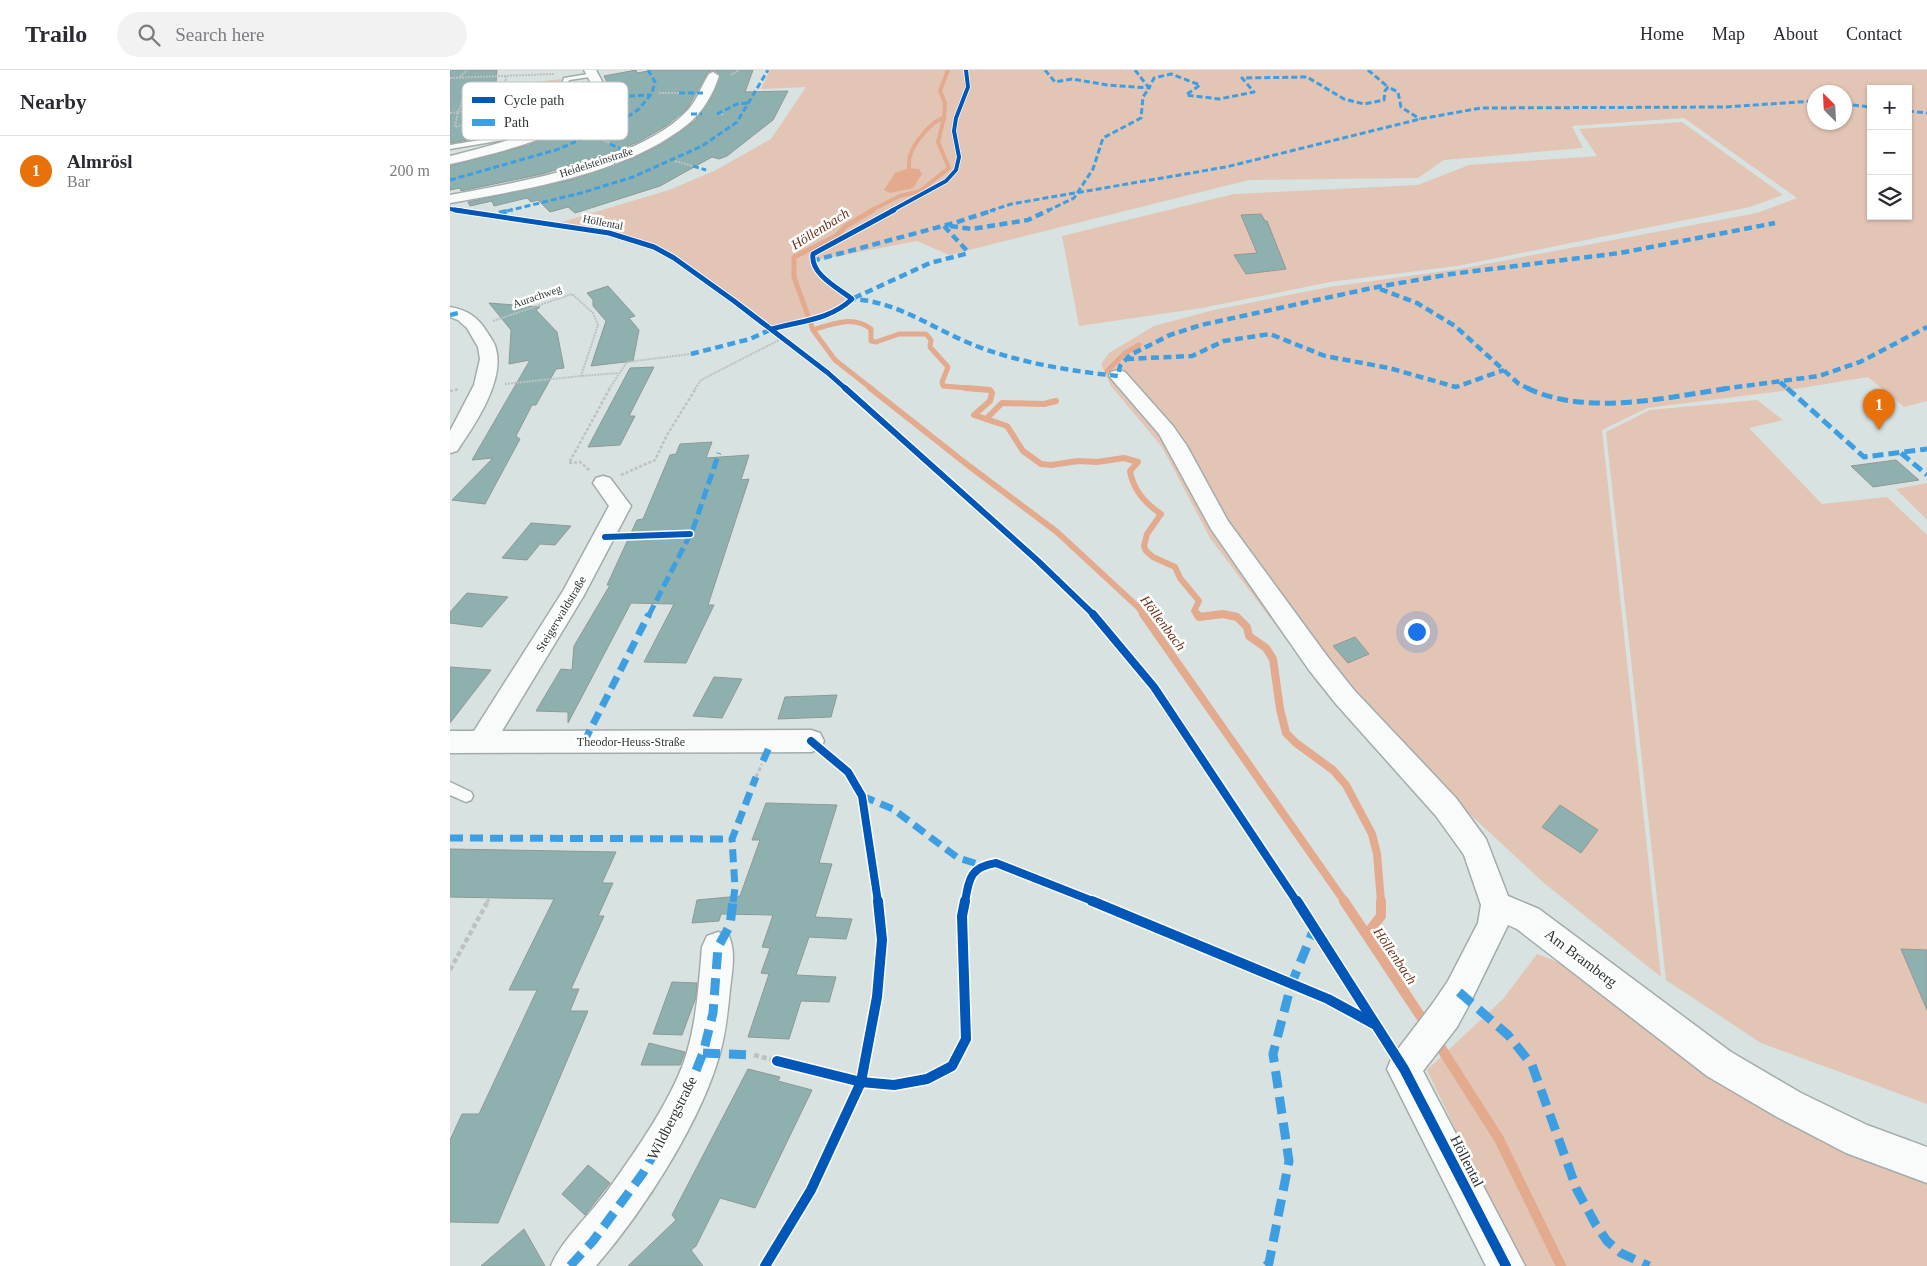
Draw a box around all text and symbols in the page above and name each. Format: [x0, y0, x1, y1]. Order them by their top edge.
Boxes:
search box [117, 12, 467, 57]
text: Trailo [25, 21, 87, 47]
icon: search [135, 21, 163, 49]
text: Search here [175, 24, 264, 45]
text: Home [1640, 24, 1684, 44]
text: Map [1712, 24, 1745, 44]
text: About [1773, 24, 1818, 44]
text: Contact [1846, 24, 1902, 44]
legend [462, 82, 628, 140]
north arrow [1807, 85, 1852, 130]
map controls [1867, 85, 1912, 220]
button: + [1867, 85, 1912, 130]
text: Nearby [20, 90, 87, 114]
text: Cycle path [504, 93, 564, 108]
text: Path [504, 115, 529, 130]
button: − [1867, 130, 1912, 175]
street label: Heidelsteinstraße [558, 144, 634, 180]
text: Almrösl [67, 151, 132, 172]
text: 1 [32, 162, 40, 179]
text: 200 m [390, 162, 430, 179]
text: Bar [67, 173, 90, 190]
button: layers [1867, 175, 1912, 220]
water label: Höllenbach [787, 205, 852, 253]
street label: Höllental [582, 212, 624, 232]
street label: Aurachweg [511, 282, 563, 310]
pin: 1 [1863, 389, 1895, 430]
street label: Steigerwaldstraße [533, 574, 589, 654]
water label: Höllenbach [1137, 592, 1189, 654]
your location [1404, 619, 1430, 645]
street label: Theodor-Heuss-Straße [577, 735, 685, 749]
water label: Höllenbach [1370, 924, 1419, 987]
street label: Am Bramberg [1542, 926, 1621, 991]
street label: Wildbergstraße [644, 1073, 700, 1162]
street label: Höllental [1447, 1132, 1487, 1190]

